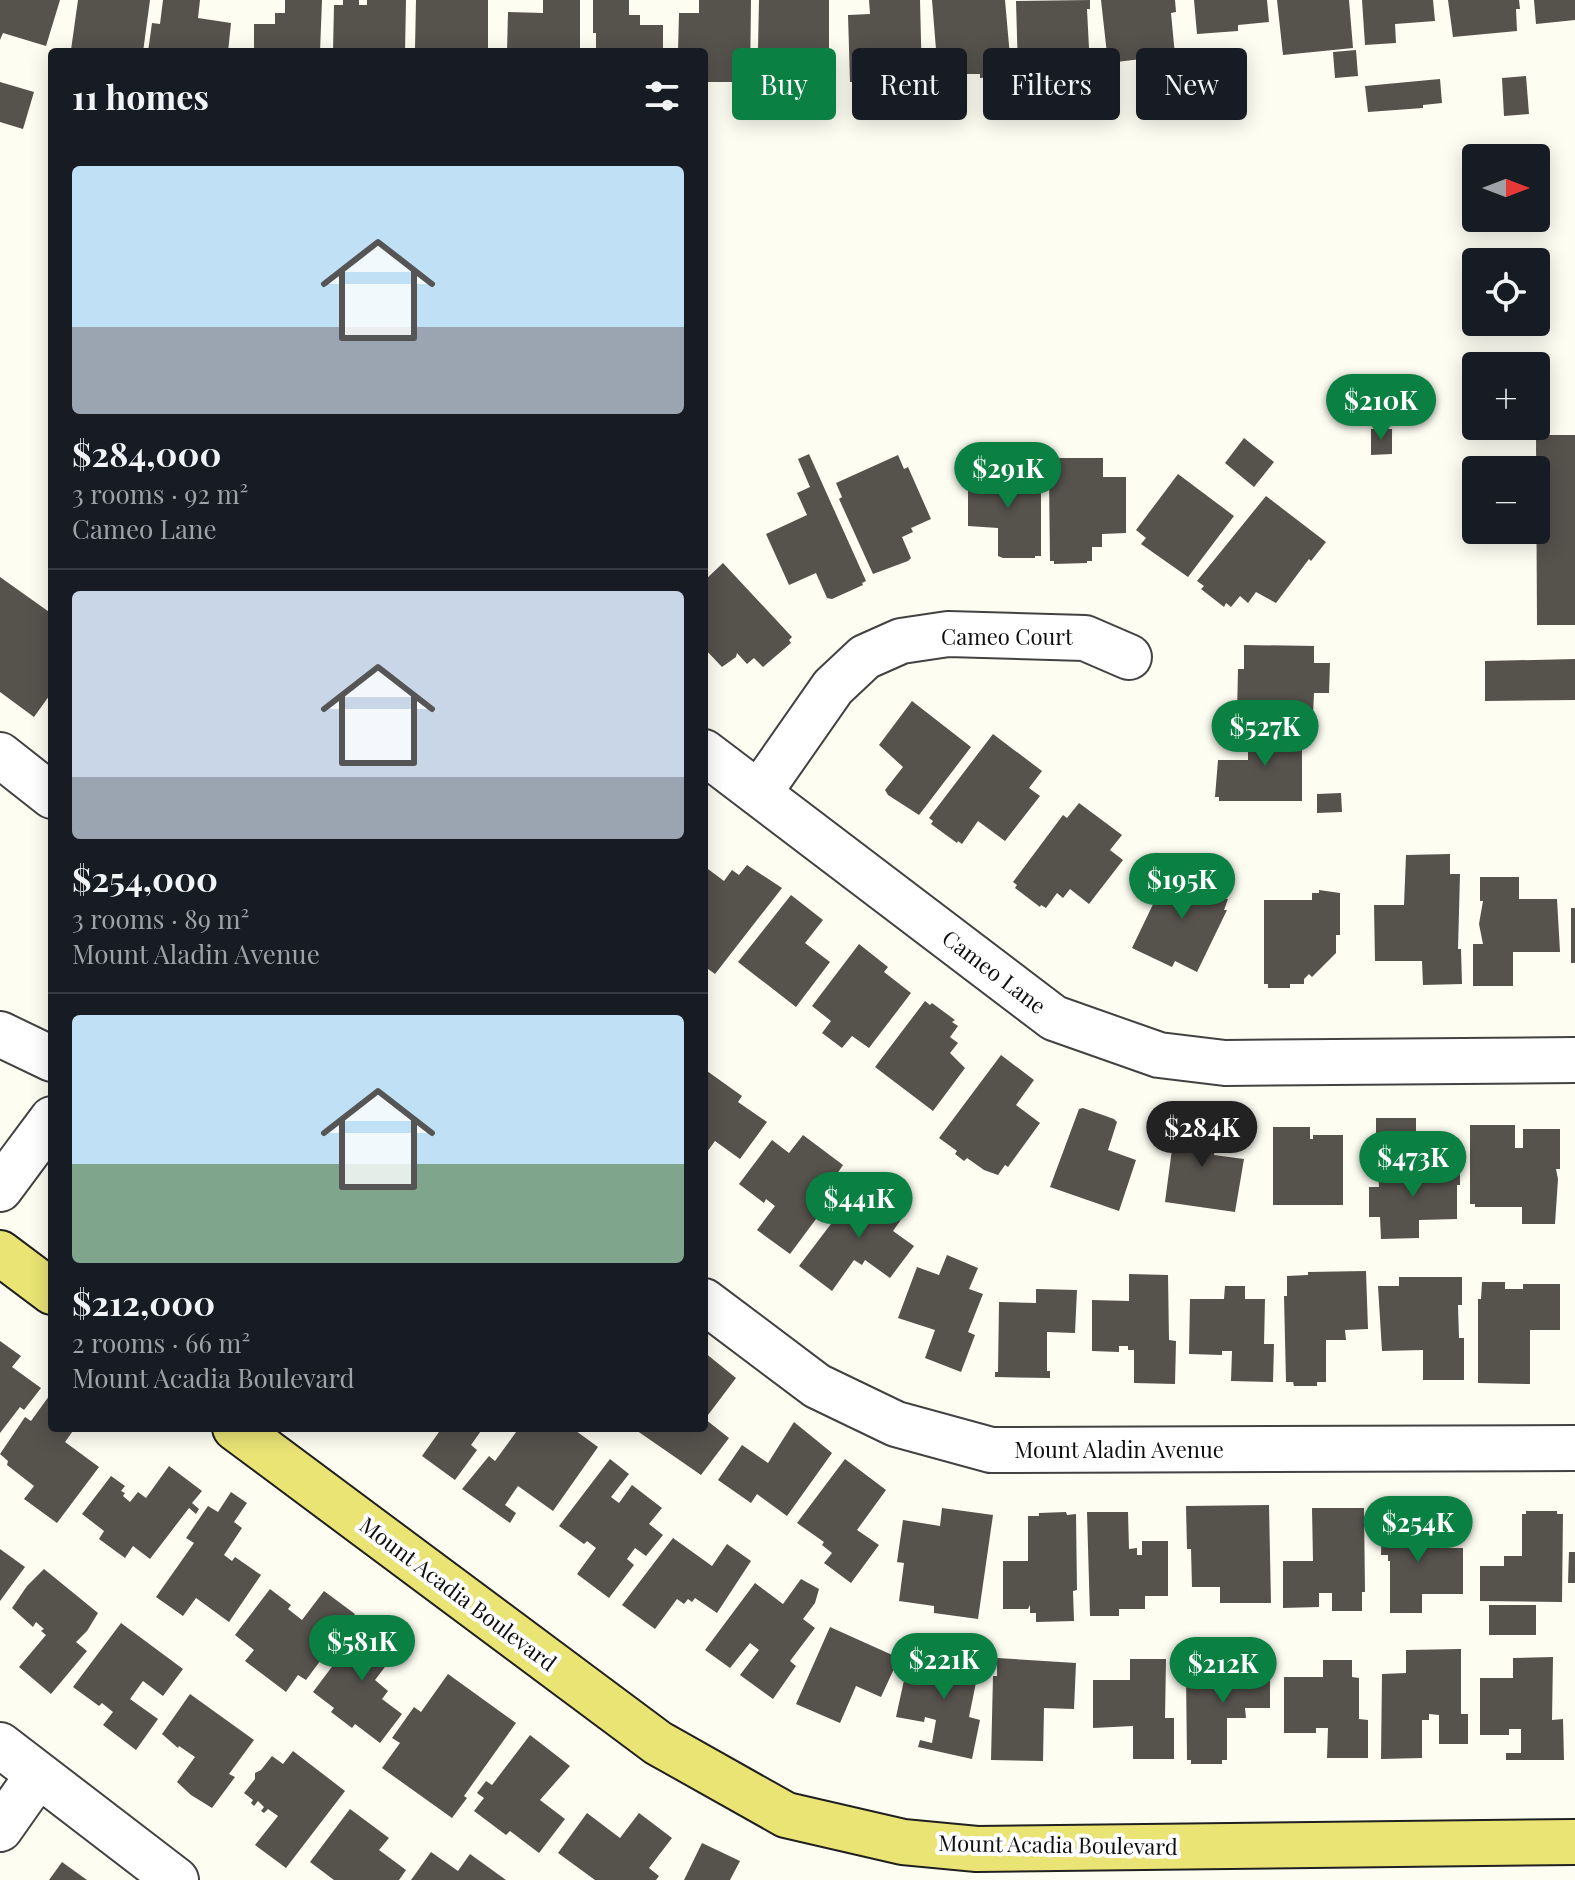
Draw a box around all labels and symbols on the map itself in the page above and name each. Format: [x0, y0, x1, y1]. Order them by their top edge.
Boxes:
north arrow [1462, 144, 1550, 232]
pin: $210K [1325, 374, 1437, 442]
pin: $291K [952, 442, 1064, 510]
street label: Cameo Court [941, 621, 1074, 651]
pin: $527K [1209, 700, 1321, 768]
pin: $195K [1126, 853, 1238, 921]
street label: Cameo Lane [937, 922, 1053, 1020]
pin: $284K [1146, 1101, 1258, 1169]
pin: $473K [1357, 1131, 1469, 1199]
pin: $441K [803, 1172, 915, 1240]
street label: Mount Aladin Avenue [1014, 1434, 1224, 1464]
pin: $254K [1362, 1496, 1474, 1564]
street label: Mount Acadia Boulevard [354, 1509, 563, 1677]
pin: $581K [306, 1615, 418, 1683]
pin: $221K [888, 1633, 1000, 1701]
pin: $212K [1167, 1637, 1279, 1705]
street label: Mount Acadia Boulevard [938, 1827, 1178, 1861]

